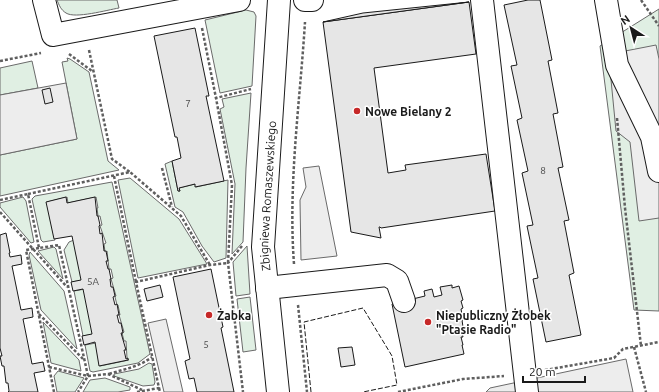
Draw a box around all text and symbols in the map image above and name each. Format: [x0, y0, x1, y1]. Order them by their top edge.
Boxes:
north arrow [611, 8, 651, 48]
text: N [618, 13, 632, 27]
house number: 7 [185, 98, 191, 109]
place label: Nowe Bielany 2 [365, 105, 452, 118]
marker: Nowe Bielany 2 [352, 106, 362, 116]
street label: Zbigniewa Romaszewskiego [256, 120, 278, 272]
house number: 8 [540, 165, 546, 176]
house number: 5A [87, 276, 100, 287]
place label: Żabka [217, 308, 251, 322]
place label: Niepubliczny Żłobek "Ptasie Radio" [436, 308, 551, 336]
marker: Żabka [204, 310, 214, 320]
marker: Niepubliczny Żłobek "Ptasie Radio" [423, 317, 433, 327]
house number: 5 [203, 339, 209, 350]
scale bar [523, 358, 585, 384]
text: 20 m [529, 365, 556, 378]

